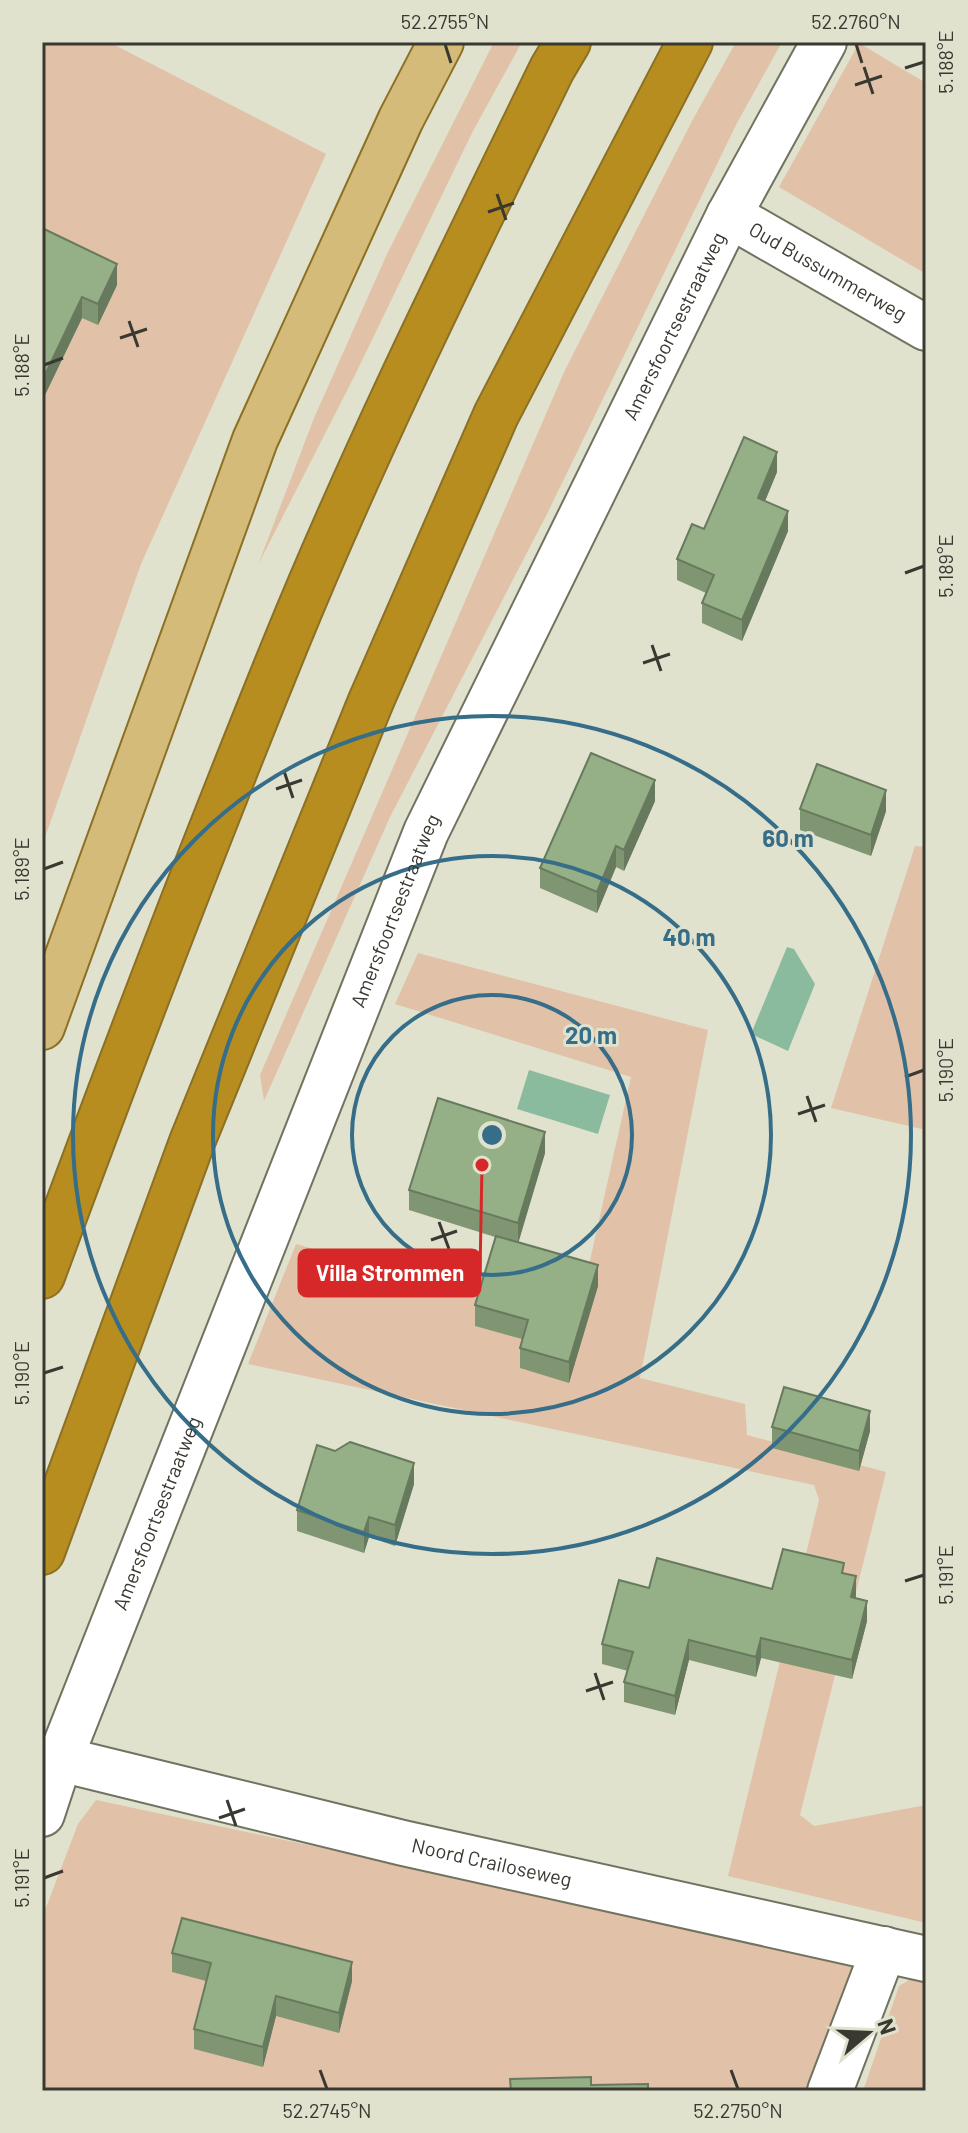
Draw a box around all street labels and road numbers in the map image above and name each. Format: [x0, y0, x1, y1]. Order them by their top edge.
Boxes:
street label: Oud Bussummerweg [745, 216, 911, 325]
street label: Amersfoortsestraatweg [617, 228, 730, 424]
street label: Amersfoortsestraatweg [345, 810, 444, 1011]
street label: Amersfoortsestraatweg [107, 1413, 205, 1613]
street label: Noord Crailoseweg [410, 1832, 574, 1891]

